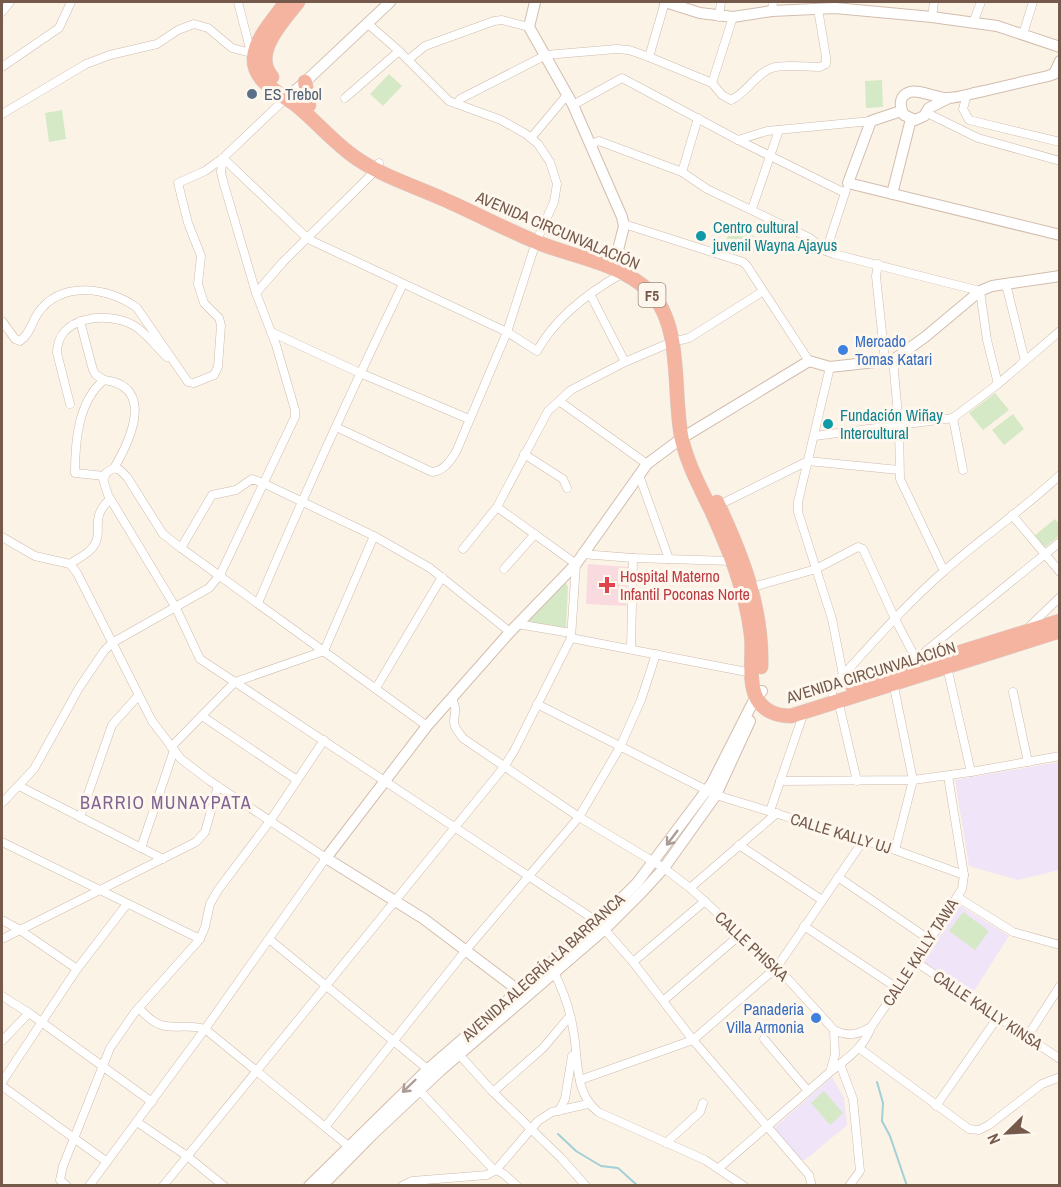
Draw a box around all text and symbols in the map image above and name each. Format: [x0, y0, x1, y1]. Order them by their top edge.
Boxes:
place label: ES Trebol [264, 83, 322, 105]
marker: ES Trebol [245, 87, 259, 101]
street label: AVENIDA CIRCUNVALACIÓN [472, 185, 643, 275]
place label: Centro cultural juvenil Wayna Ajayus [712, 216, 837, 256]
marker: Centro cultural juvenil Wayna Ajayus [694, 229, 708, 243]
road number: F5 [638, 283, 666, 307]
place label: Mercado Tomas Katari [855, 330, 932, 370]
marker: Mercado Tomas Katari [836, 343, 850, 357]
place label: Fundación Wiñay Intercultural [840, 404, 943, 444]
marker: Fundación Wiñay Intercultural [821, 417, 835, 431]
place label: Hospital Materno Infantil Poconas Norte [620, 565, 750, 605]
marker: Hospital Materno Infantil Poconas Norte [598, 576, 616, 594]
street label: AVENIDA CIRCUNVALACIÓN [783, 636, 958, 709]
district label: BARRIO MUNAYPATA [80, 790, 252, 815]
street label: CALLE KALLY UJ [788, 807, 894, 859]
one-way arrow [666, 829, 679, 845]
street label: AVENIDA ALEGRÍA-LA BARRANCA [456, 888, 629, 1047]
street label: CALLE KALLY TAWA [877, 894, 963, 1010]
street label: CALLE PHISKA [710, 906, 794, 986]
street label: CALLE KALLY KINSA [929, 965, 1047, 1055]
place label: Panaderia Villa Armonia [726, 998, 805, 1038]
marker: Panaderia Villa Armonia [809, 1011, 823, 1025]
one-way arrow [402, 1079, 417, 1093]
north arrow [977, 1103, 1037, 1163]
text: N [981, 1130, 1005, 1148]

